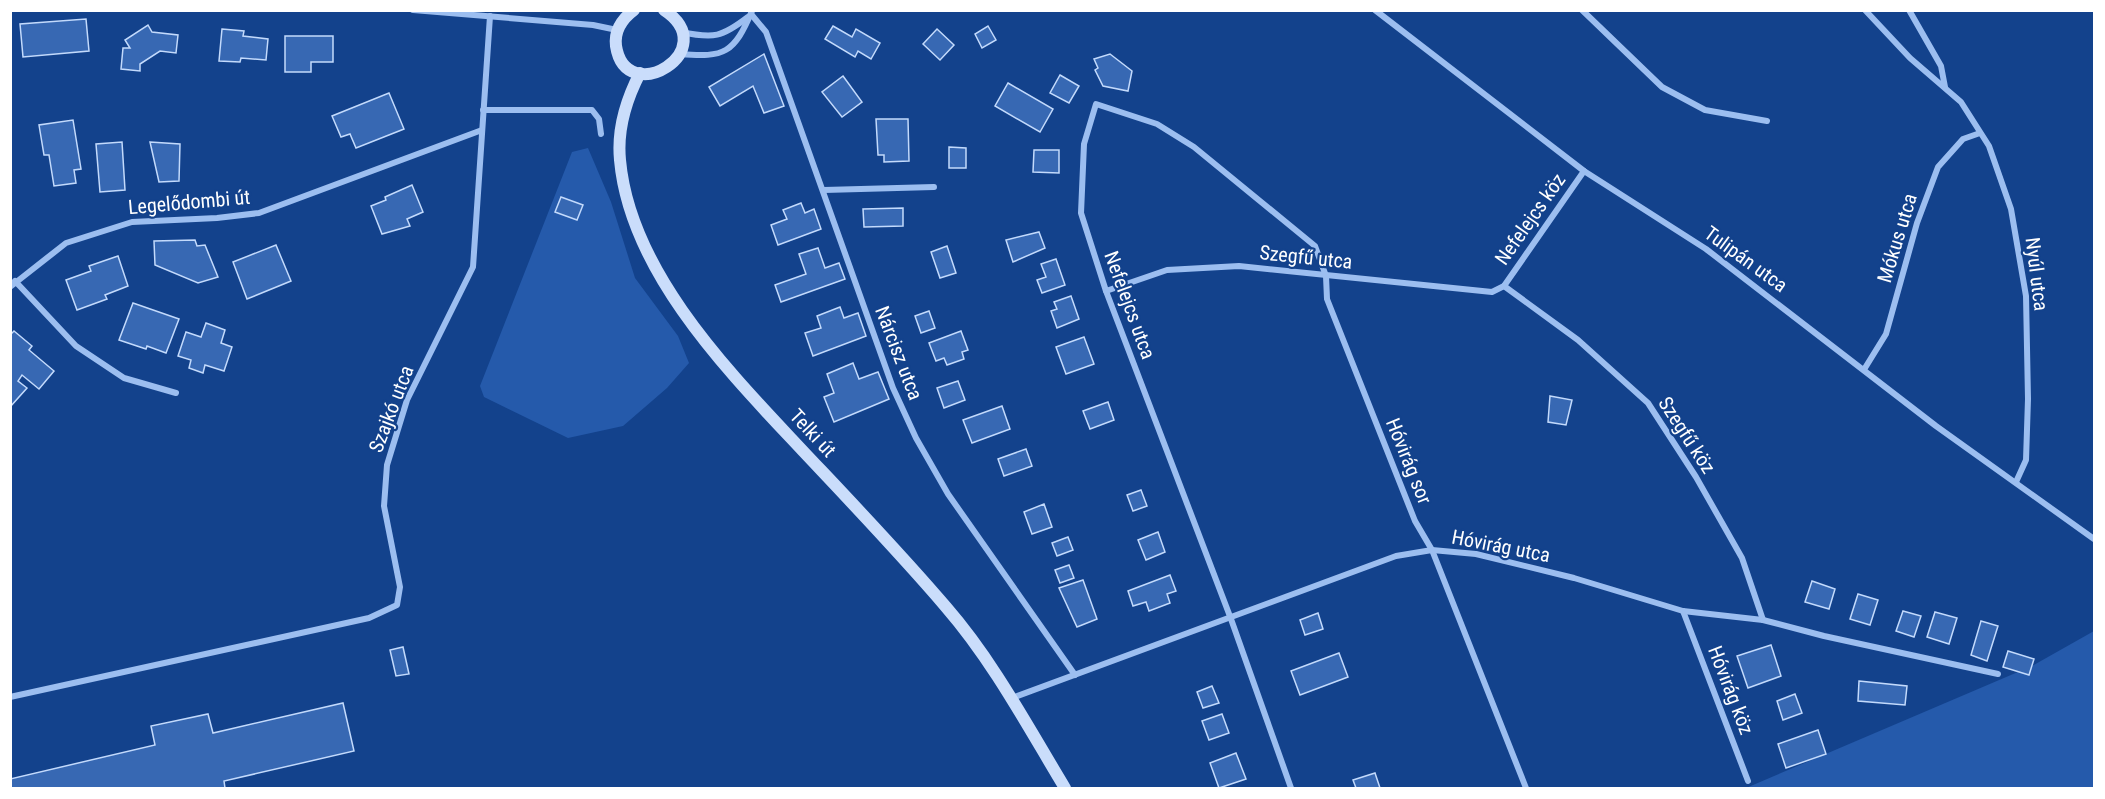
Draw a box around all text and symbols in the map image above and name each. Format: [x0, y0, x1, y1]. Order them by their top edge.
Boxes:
street label: Nefelejcs köz [1490, 169, 1570, 269]
street label: Legelődombi út [127, 185, 251, 219]
street label: Mókus utca [1872, 191, 1922, 285]
street label: Tulipán utca [1700, 221, 1792, 297]
street label: Nyúl utca [2021, 236, 2053, 312]
street label: Szegfű utca [1258, 240, 1354, 274]
street label: Nefelejcs utca [1099, 248, 1161, 362]
street label: Nárcisz utca [870, 303, 928, 403]
street label: Szajkó utca [363, 362, 419, 456]
street label: Szegfű köz [1653, 392, 1721, 478]
street label: Telki út [785, 404, 841, 462]
street label: Hóvirág sor [1381, 415, 1437, 507]
street label: Hóvirág utca [1450, 525, 1552, 567]
street label: Hóvirág köz [1703, 642, 1759, 738]

